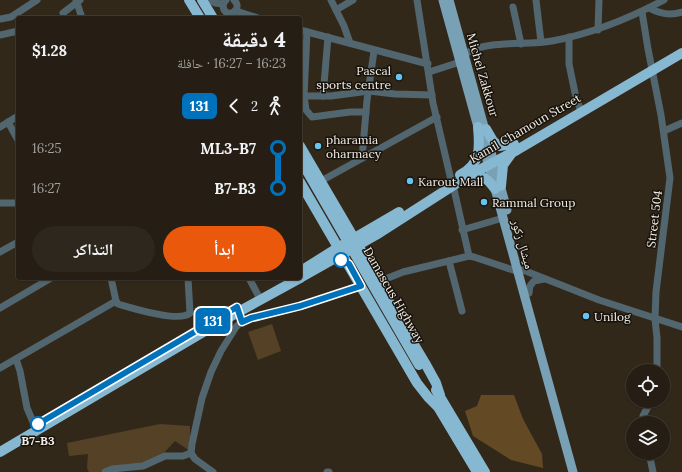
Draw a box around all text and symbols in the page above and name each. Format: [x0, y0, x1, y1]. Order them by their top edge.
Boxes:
text: 4 دقيقة [222, 25, 286, 53]
street label: Michel Zakkour [464, 31, 502, 119]
text: $1.28 [32, 41, 67, 60]
text: 16:23 – 16:27 · حافلة [177, 55, 286, 72]
place label: Pascal sports centre [316, 63, 391, 92]
marker: Pascal sports centre [394, 72, 404, 82]
street label: Kamil Chamoun Street [467, 90, 584, 166]
icon: back [223, 95, 245, 117]
icon: walk [264, 95, 286, 117]
text: 131 [190, 97, 209, 115]
text: 2 [251, 98, 258, 115]
place label: pharamia oharmacy [326, 132, 382, 161]
text: ML3-B7 [200, 139, 256, 158]
text: 16:25 [32, 140, 62, 157]
marker: pharamia oharmacy [313, 141, 323, 151]
place label: Karout Mall [418, 174, 483, 189]
marker: Karout Mall [405, 176, 415, 186]
text: B7-B3 [214, 179, 256, 198]
text: 16:27 [32, 180, 60, 197]
street label: Street 504 [643, 189, 665, 249]
place label: Rammal Group [492, 195, 575, 210]
marker: Rammal Group [479, 197, 489, 207]
street label: ميشال زكور [508, 216, 537, 271]
button: التذاكر [32, 226, 155, 272]
button: ابدأ [163, 226, 286, 272]
street label: Damascus Highway [360, 244, 428, 346]
unlabelled marker [333, 252, 349, 268]
line badge: 131 [190, 308, 236, 334]
place label: Unilog [594, 309, 631, 324]
marker: Unilog [581, 311, 591, 321]
text: 131 [203, 312, 223, 330]
map controls [626, 364, 670, 460]
button: locate [626, 364, 670, 408]
marker: B7-B3 [30, 416, 46, 432]
button: layers [626, 416, 670, 460]
place label: B7-B3 [21, 433, 55, 448]

